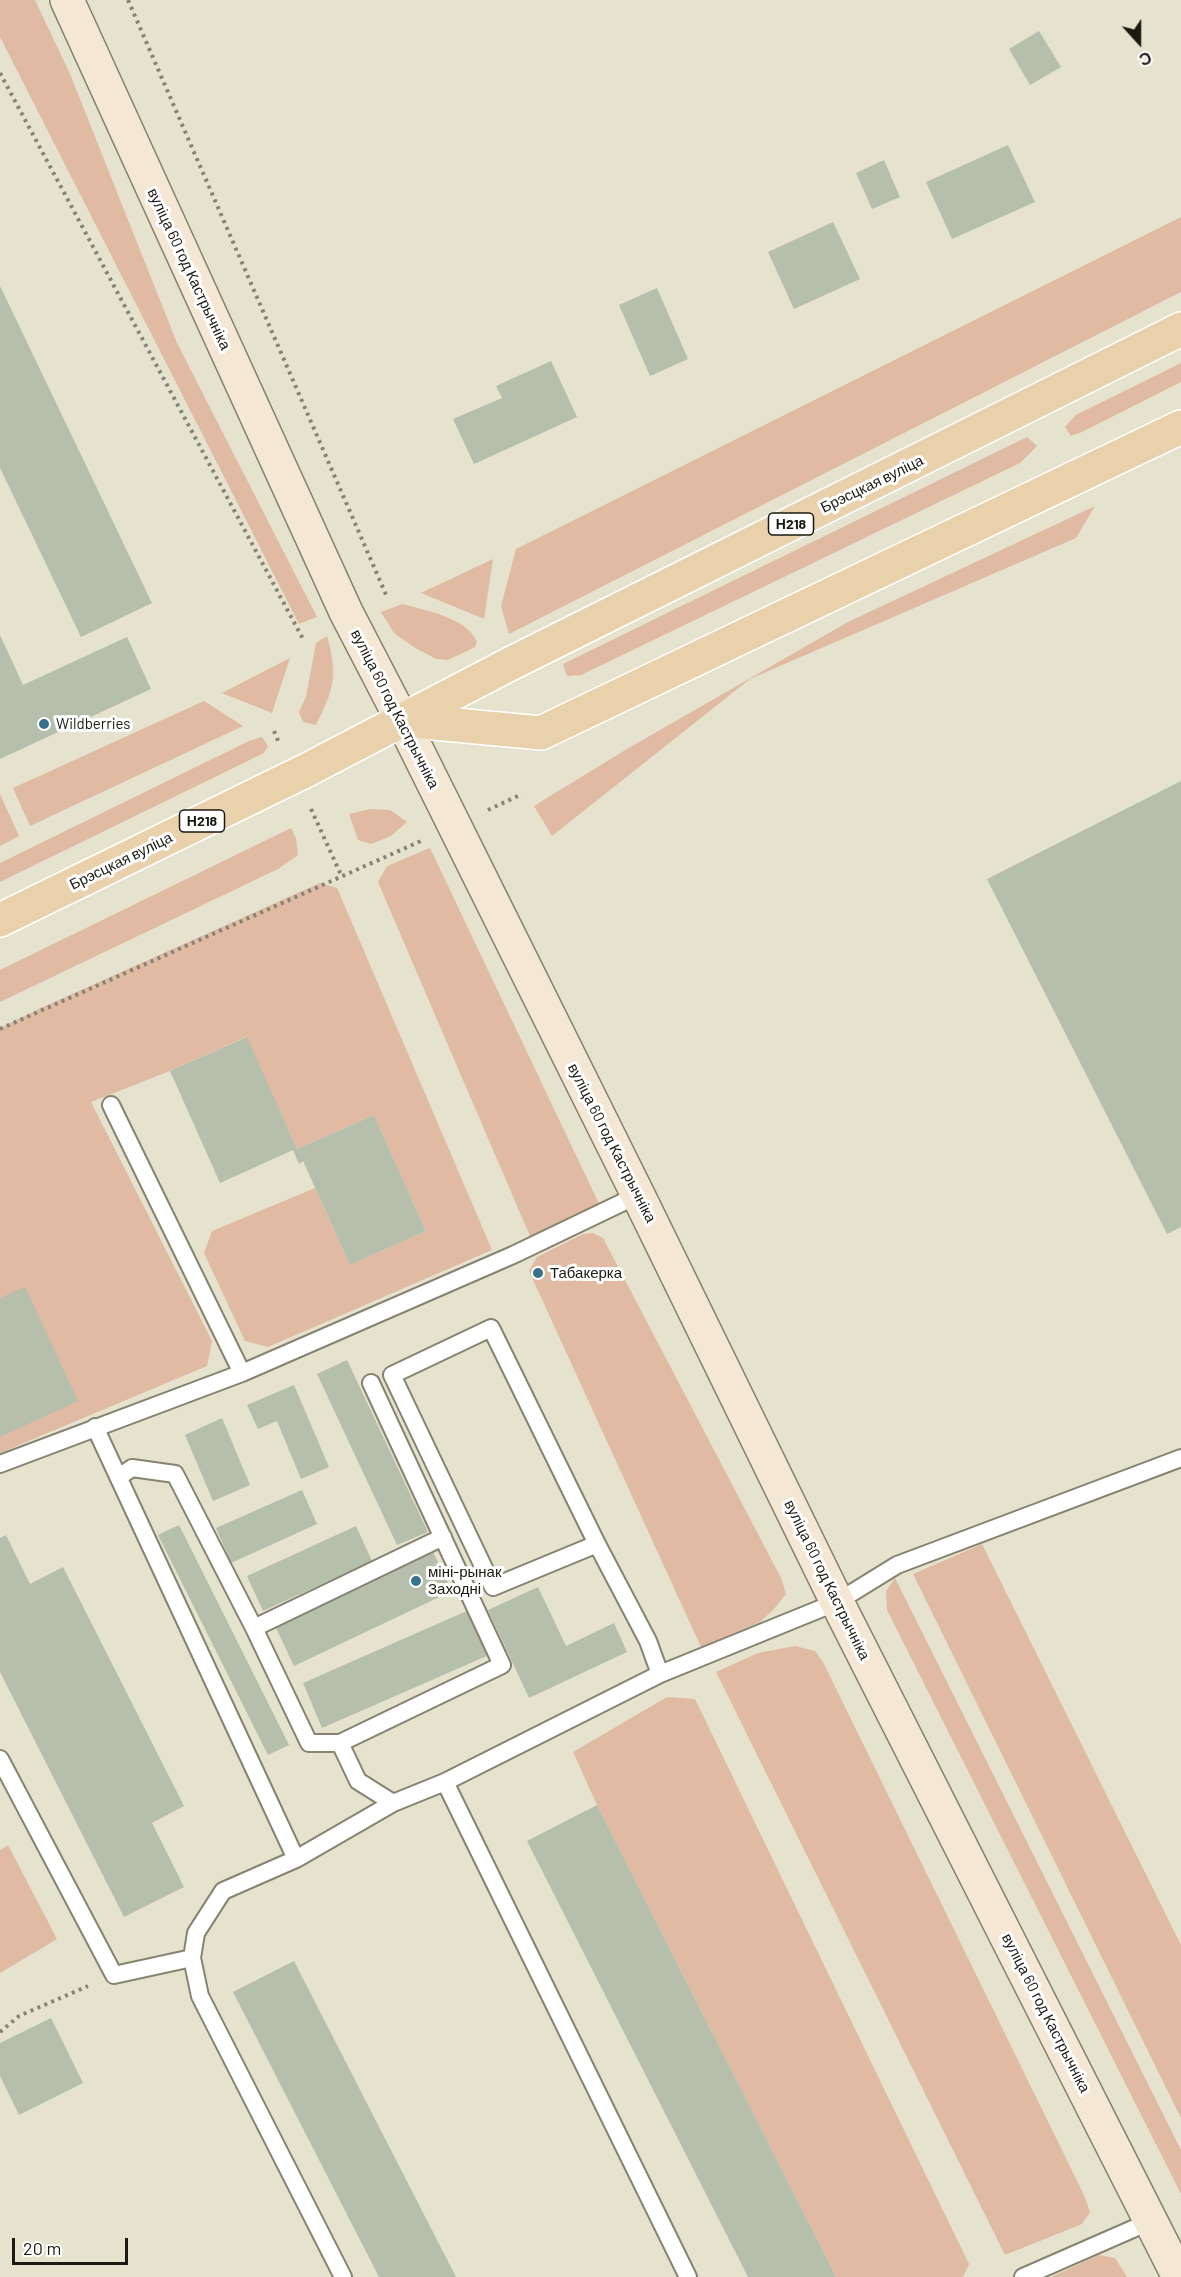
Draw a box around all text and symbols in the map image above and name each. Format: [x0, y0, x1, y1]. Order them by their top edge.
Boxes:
north arrow [1109, 12, 1169, 72]
text: С [1137, 48, 1154, 70]
street label: вуліца 60 год Кастрычніка [144, 185, 234, 353]
street label: Брэсцкая вуліца [818, 451, 926, 517]
road number: Н218 [768, 513, 814, 535]
street label: вуліца 60 год Кастрычніка [347, 626, 443, 792]
place label: Wildberries [56, 715, 131, 733]
marker: Wildberries [37, 717, 51, 731]
road number: Н218 [180, 810, 224, 832]
street label: Брэсцкая вуліца [67, 828, 175, 894]
street label: вуліца 60 год Кастрычніка [564, 1060, 660, 1226]
place label: Табакерка [550, 1264, 622, 1282]
marker: Табакерка [531, 1266, 545, 1280]
street label: вуліца 60 год Кастрычніка [780, 1497, 874, 1663]
place label: міні-рынак Заходні [428, 1563, 501, 1598]
marker: міні-рынак Заходні [409, 1574, 423, 1588]
street label: вуліца 60 год Кастрычніка [998, 1930, 1094, 2096]
scale bar [15, 2226, 130, 2264]
text: 20 m [23, 2237, 61, 2259]

